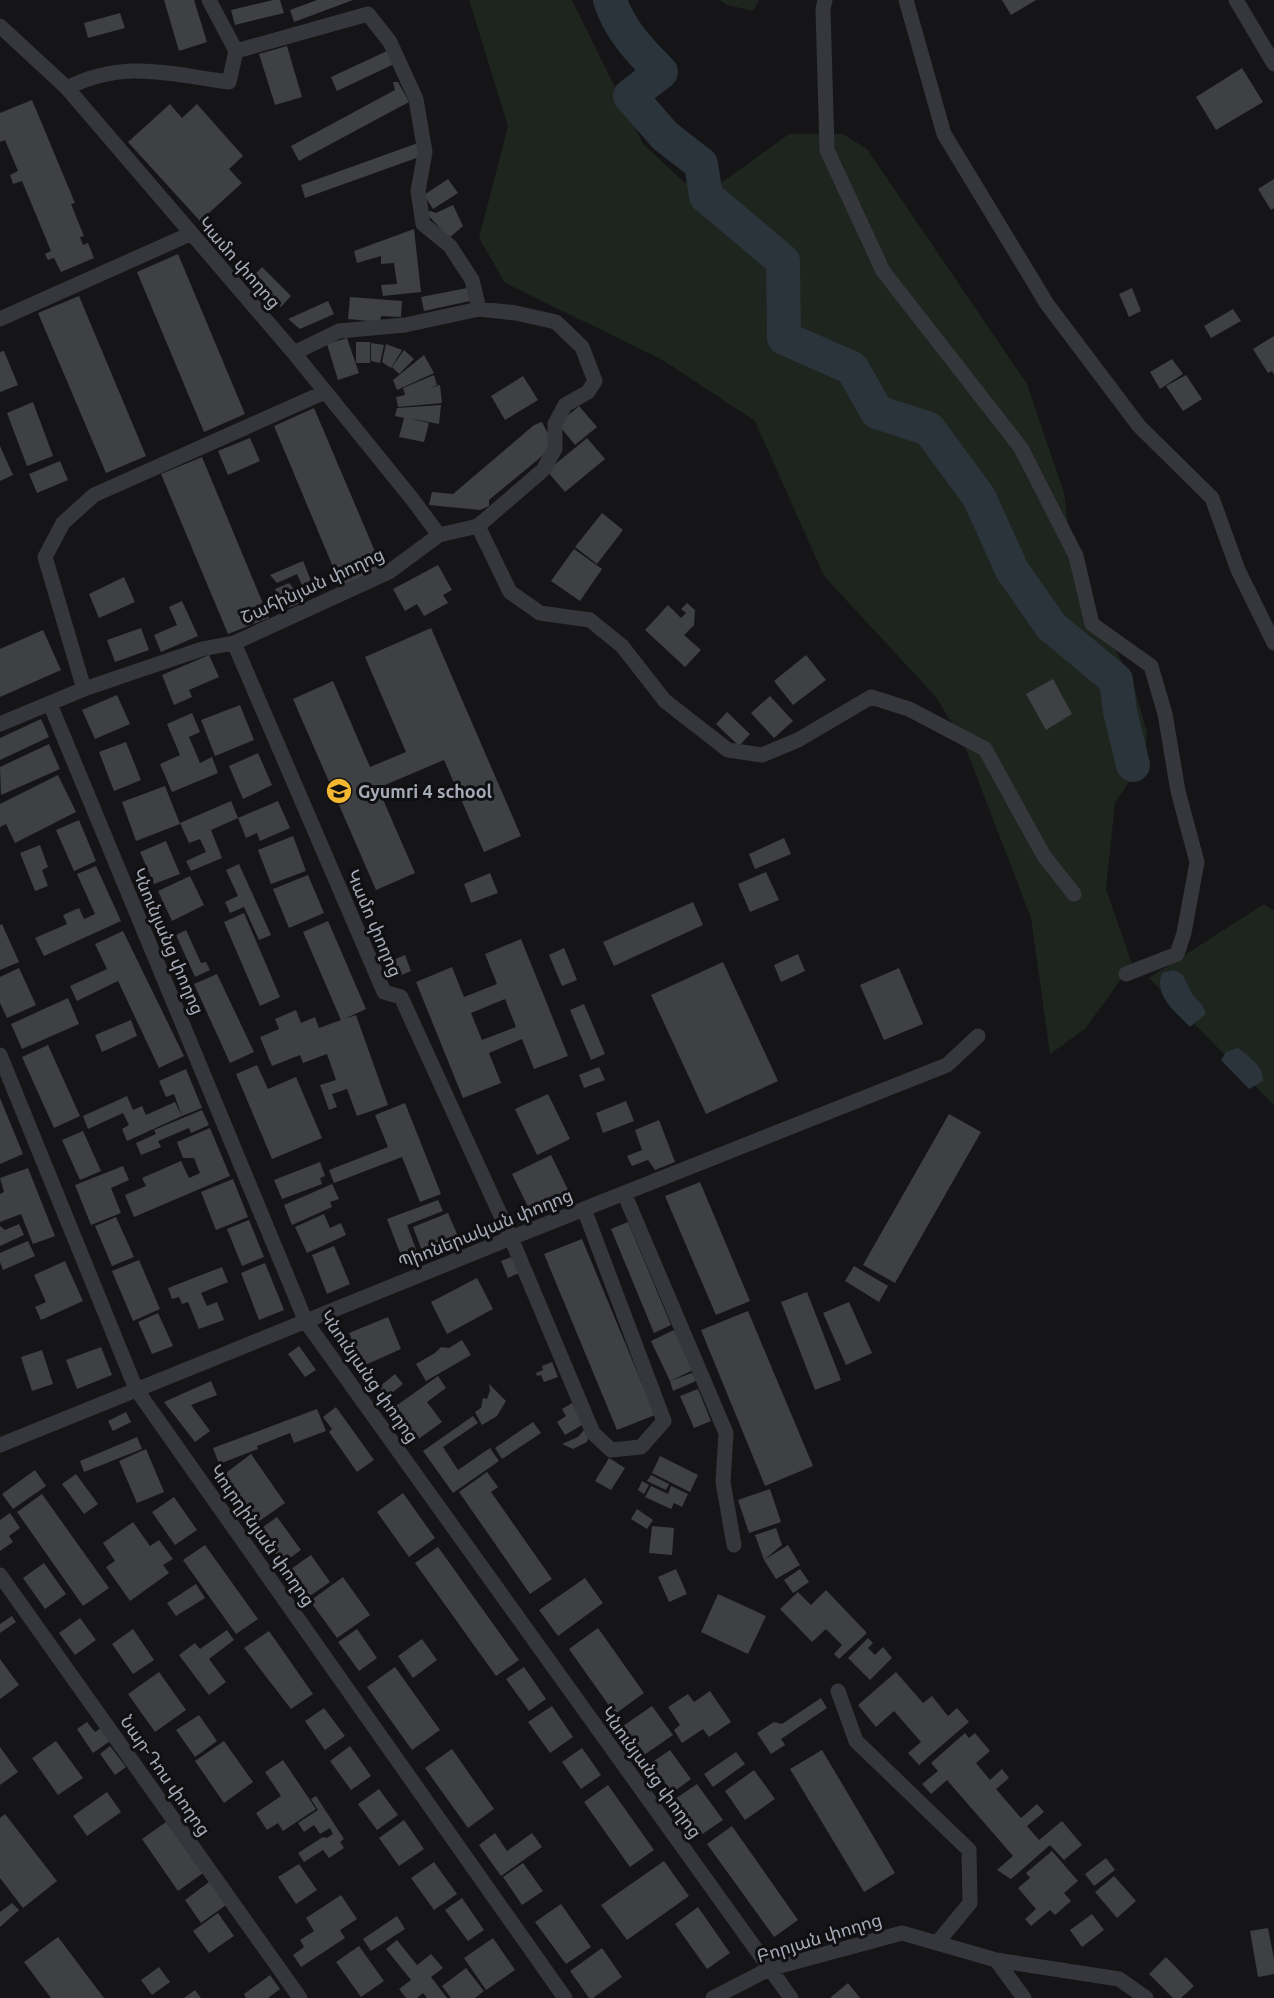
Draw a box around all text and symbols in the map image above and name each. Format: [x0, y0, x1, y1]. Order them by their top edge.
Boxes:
street label: Կամո փողոց [194, 212, 285, 312]
street label: Շահինյան փողոց [237, 543, 387, 628]
school or university icon: Gyumri 4 school [324, 776, 354, 806]
place label: Gyumri 4 school [358, 781, 493, 801]
street label: Կնունյանց փողոց [128, 865, 209, 1018]
street label: Կամո փողոց [343, 866, 407, 980]
street label: Պիոներական փողոց [395, 1184, 575, 1273]
street label: Կնունյանց փողոց [316, 1306, 423, 1447]
street label: Կուրղինյան փողոց [206, 1460, 319, 1610]
street label: Կնունյանց փողոց [597, 1703, 706, 1842]
street label: Նար-Դոս փողոց [116, 1711, 215, 1840]
street label: Բորյան փողոց [754, 1908, 884, 1966]

